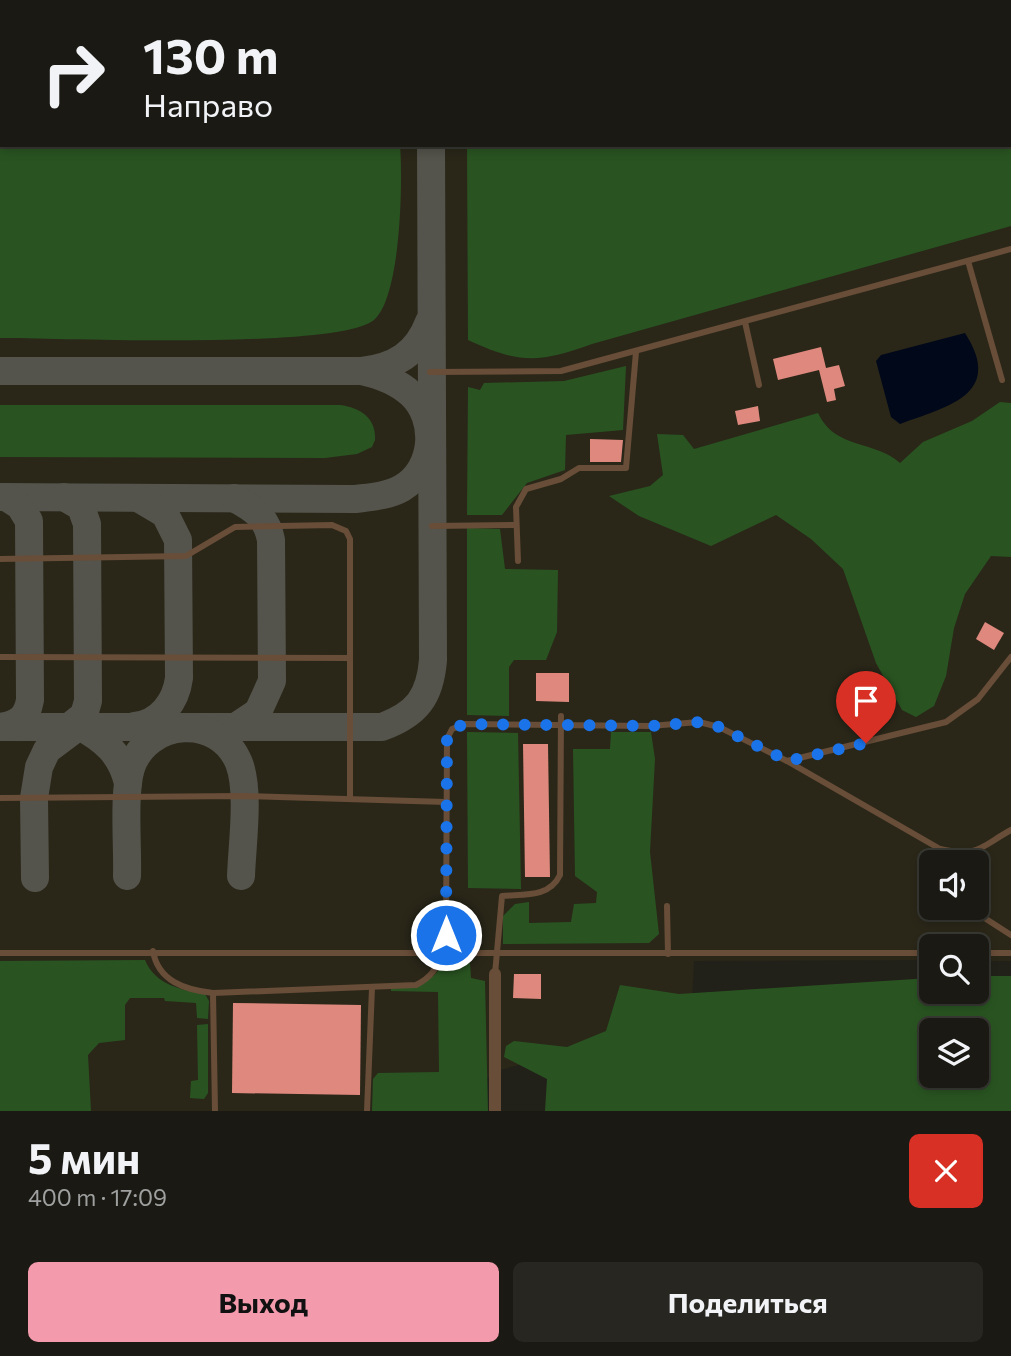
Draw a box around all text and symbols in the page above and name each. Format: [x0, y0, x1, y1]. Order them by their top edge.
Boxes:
text: 130 m [143, 24, 278, 84]
icon: right [28, 28, 119, 119]
text: Направо [143, 84, 273, 124]
pin [836, 671, 896, 743]
icon: arrive [847, 682, 885, 720]
map controls [919, 850, 989, 1088]
button: sound [919, 850, 989, 920]
position arrow [409, 898, 483, 972]
button: search [919, 934, 989, 1004]
button: layers [919, 1018, 989, 1088]
text: 5 мин [28, 1131, 140, 1183]
button: close [909, 1134, 983, 1208]
text: 400 m · 17:09 [28, 1183, 167, 1211]
button: Выход [28, 1262, 499, 1342]
button: Поделиться [513, 1262, 983, 1342]

